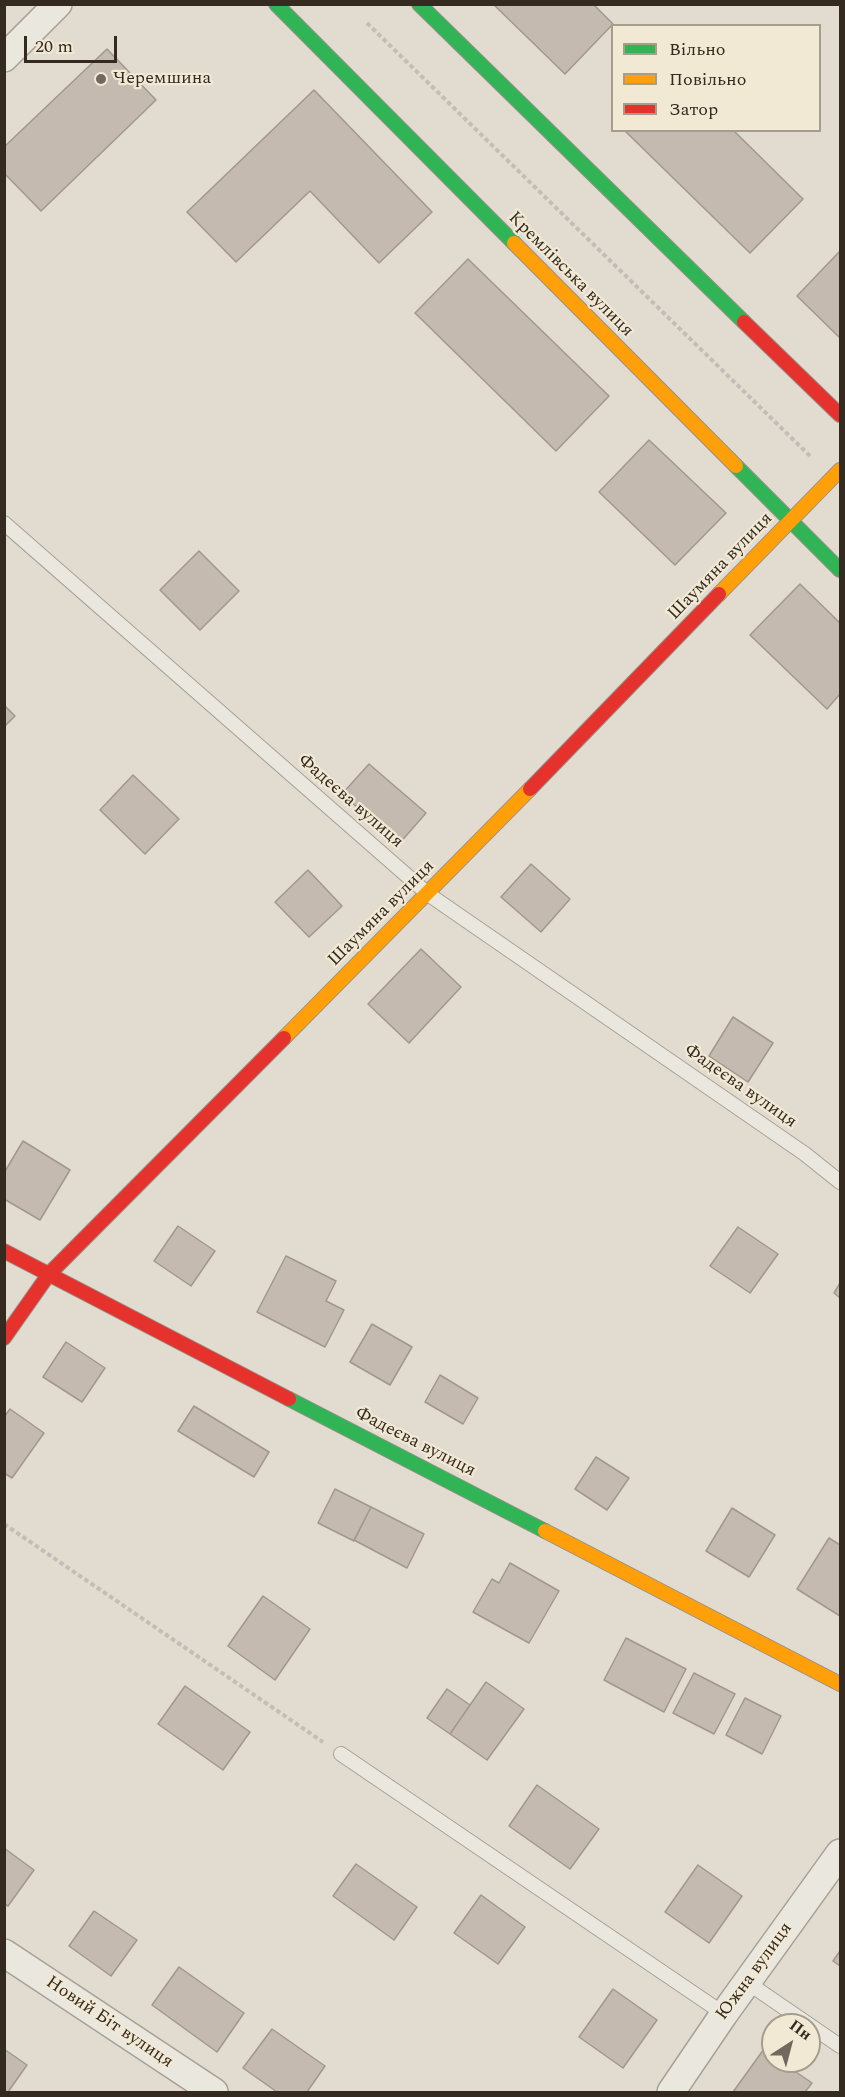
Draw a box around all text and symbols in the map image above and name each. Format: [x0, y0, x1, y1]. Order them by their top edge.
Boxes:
scale bar [27, 24, 120, 62]
legend [611, 24, 821, 132]
text: 20 m [35, 33, 73, 60]
text: Вільно [669, 36, 726, 63]
text: Повільно [669, 66, 746, 93]
place label: Черемшина [113, 68, 211, 90]
marker: Черемшина [94, 72, 108, 86]
text: Затор [669, 96, 718, 123]
street label: Кремлівська вулиця [503, 208, 637, 342]
street label: Шаумяна вулиця [664, 509, 778, 625]
street label: Фадеєва вулиця [293, 750, 407, 854]
street label: Шаумяна вулиця [324, 856, 440, 972]
street label: Фадеєва вулиця [680, 1040, 800, 1134]
street label: Фадеєва вулиця [351, 1403, 479, 1483]
street label: Южна вулиця [712, 1919, 798, 2025]
street label: Новий Біт вулиця [41, 1972, 177, 2074]
north arrow [761, 2013, 821, 2073]
text: Пн [784, 2014, 817, 2047]

